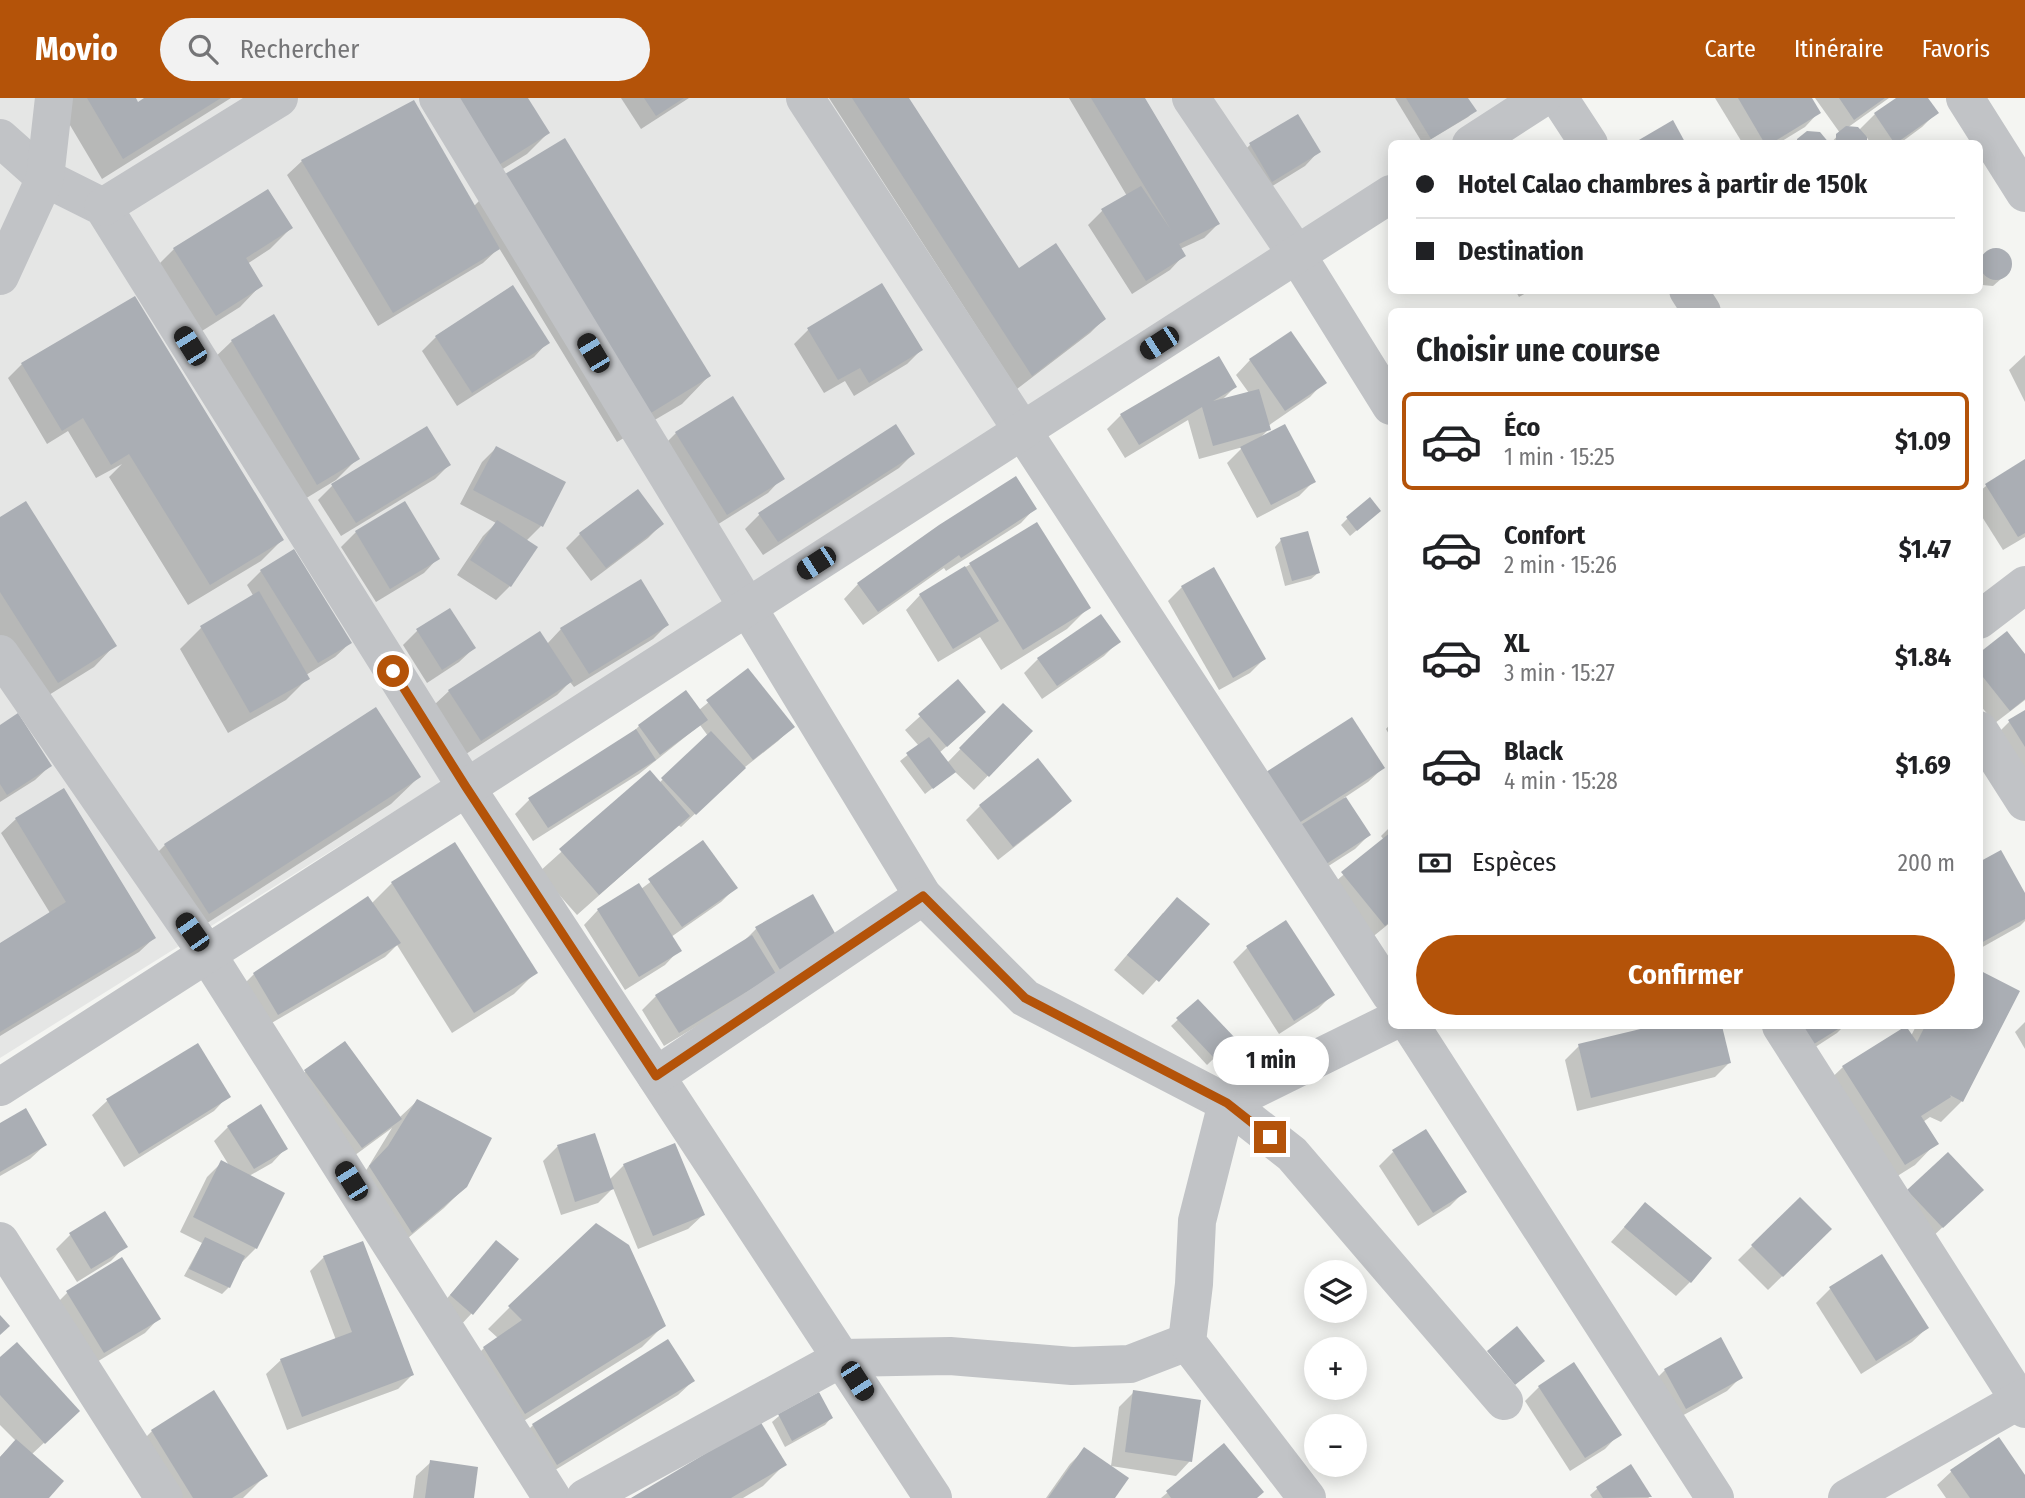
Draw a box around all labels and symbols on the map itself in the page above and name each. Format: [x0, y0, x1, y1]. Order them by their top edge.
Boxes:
car [170, 323, 211, 369]
car [1136, 323, 1183, 363]
car [574, 330, 613, 376]
car [793, 543, 840, 583]
route start [377, 655, 409, 687]
car [172, 909, 213, 955]
callout: 1 min [1212, 1035, 1328, 1084]
route end [1254, 1121, 1286, 1153]
car [331, 1158, 372, 1204]
car [837, 1358, 878, 1404]

